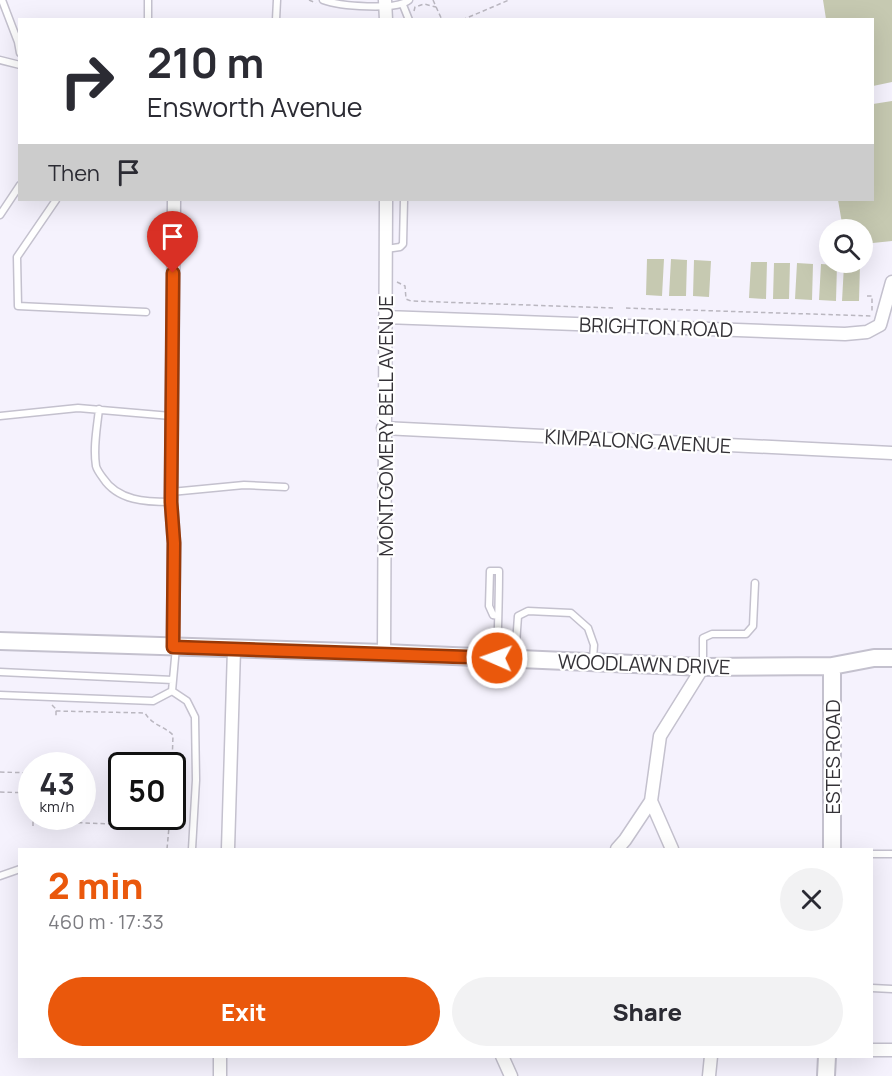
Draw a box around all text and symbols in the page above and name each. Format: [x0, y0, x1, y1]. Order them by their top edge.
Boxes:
text: 210 m [147, 33, 264, 91]
icon: right [48, 42, 126, 120]
text: Ensworth Avenue [147, 88, 363, 125]
icon: arrive [112, 156, 145, 189]
text: Then [48, 158, 100, 188]
pin [147, 211, 198, 273]
map controls [819, 219, 873, 273]
button: search [819, 219, 873, 273]
icon: arrive [156, 220, 189, 253]
street label: MONTGOMERY BELL AVENUE [372, 295, 399, 557]
street label: BRIGHTON ROAD [578, 311, 734, 343]
street label: KIMPALONG AVENUE [544, 423, 732, 459]
position arrow [465, 626, 529, 690]
street label: WOODLAWN DRIVE [557, 647, 731, 681]
street label: ESTES ROAD [819, 699, 846, 815]
speed limit sign: 50 [108, 752, 186, 830]
text: 43 [39, 763, 75, 804]
text: km/h [40, 796, 74, 817]
text: 2 min [48, 861, 143, 910]
button: close [780, 868, 843, 931]
text: 460 m · 17:33 [48, 908, 164, 935]
button: Exit [48, 977, 440, 1046]
button: Share [452, 977, 843, 1046]

